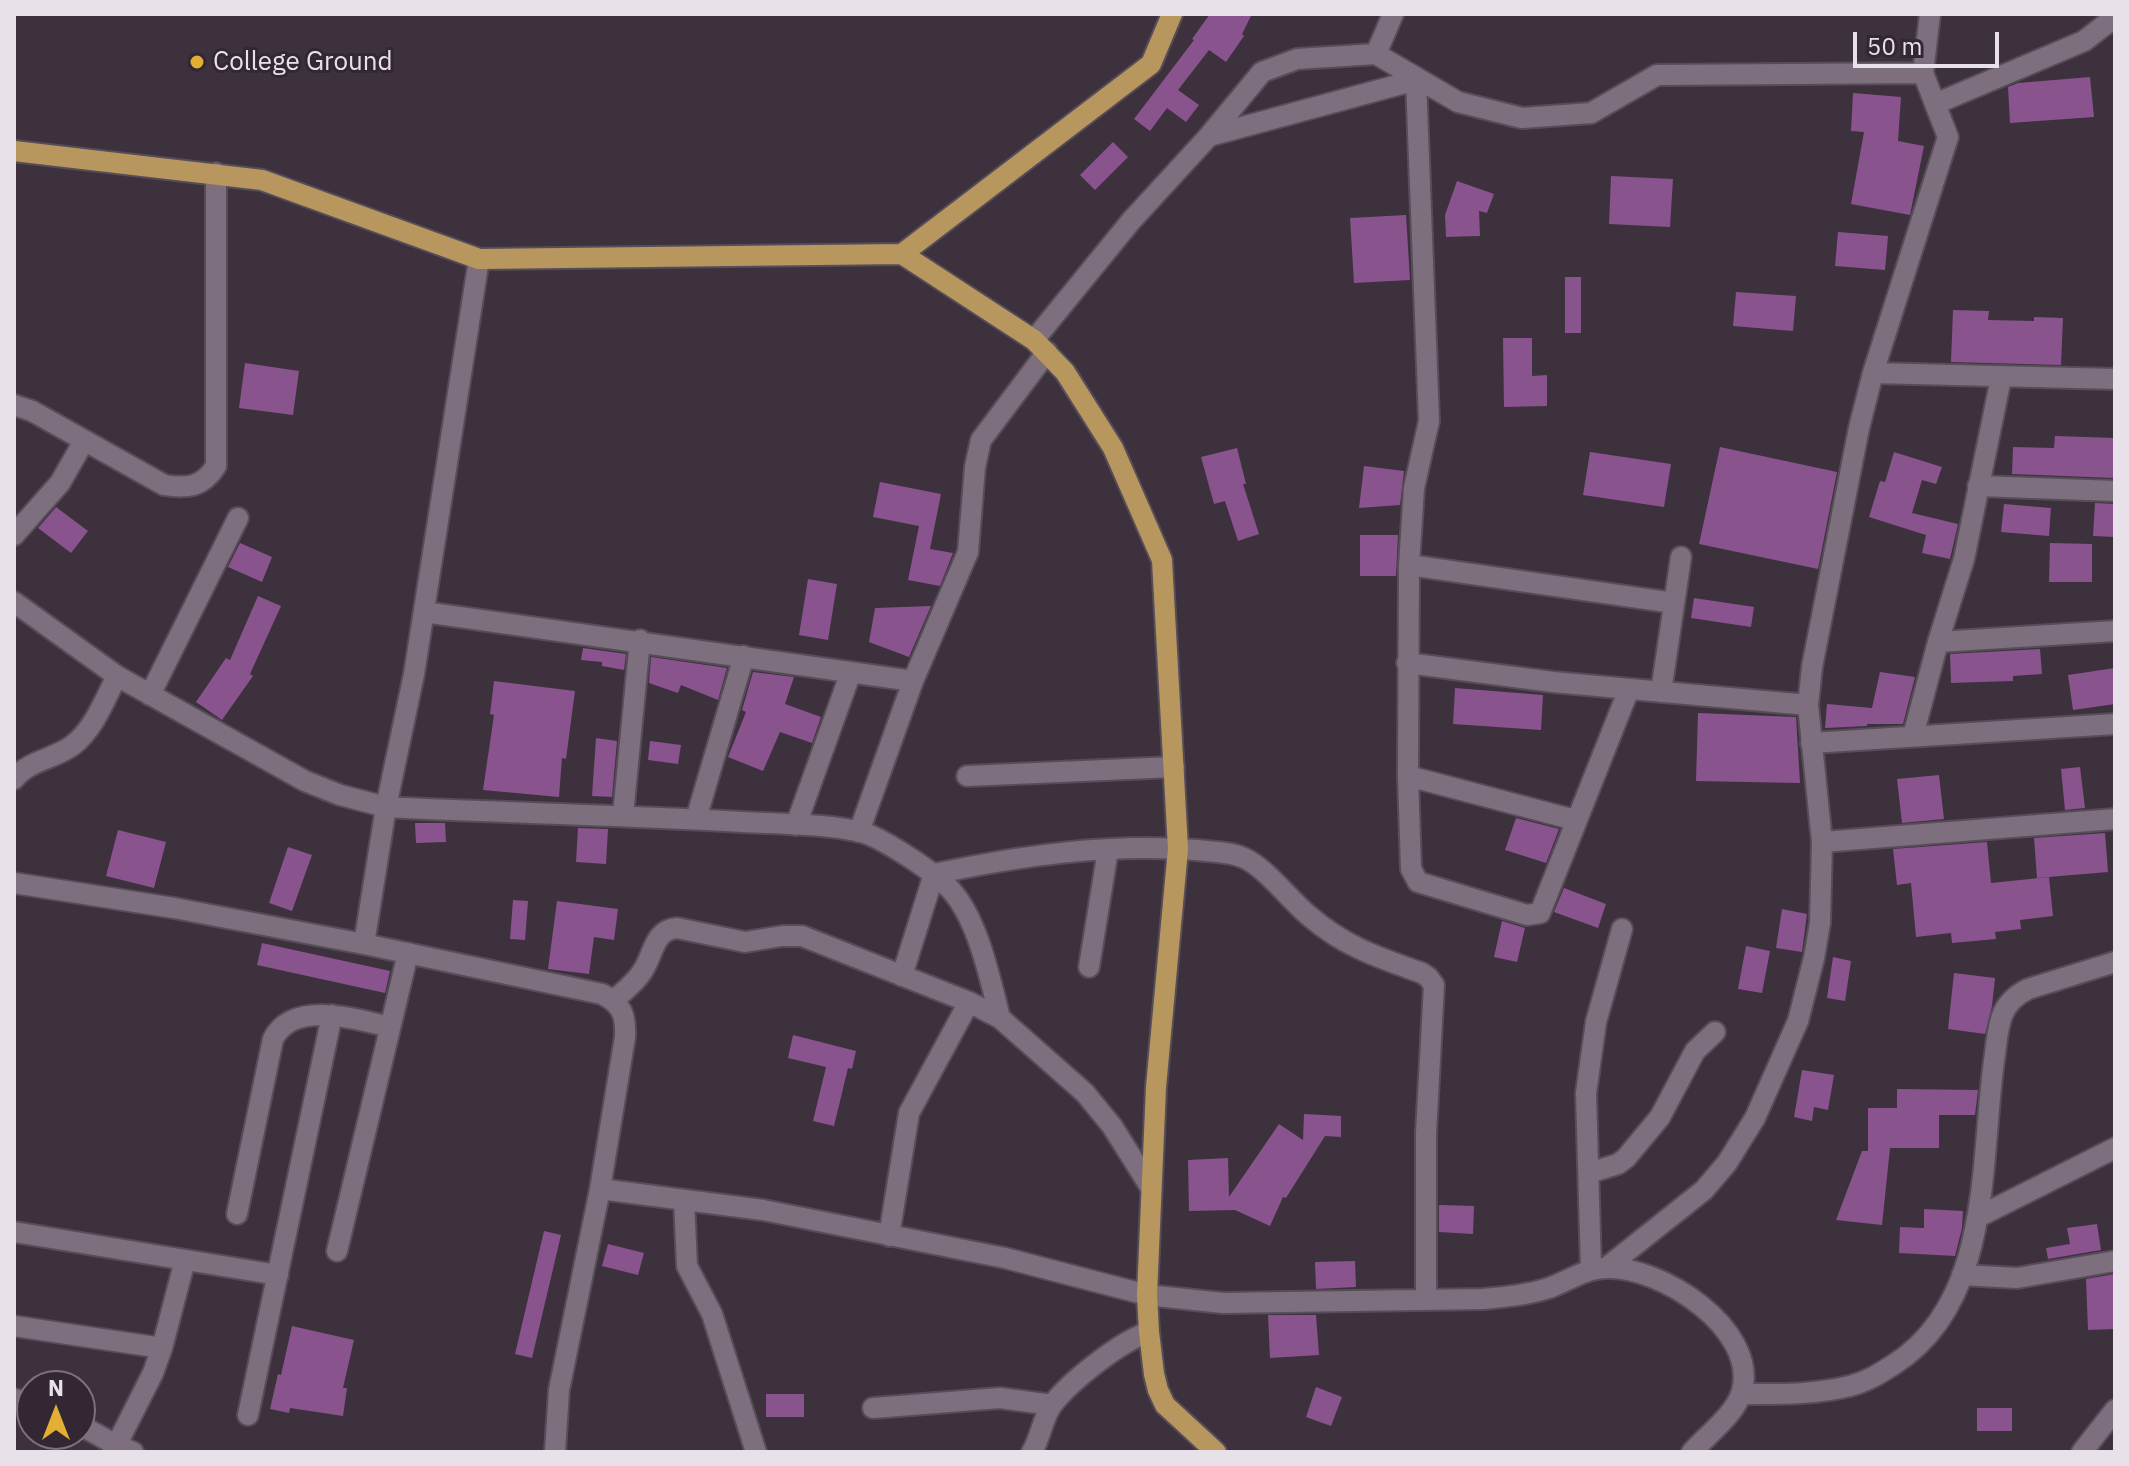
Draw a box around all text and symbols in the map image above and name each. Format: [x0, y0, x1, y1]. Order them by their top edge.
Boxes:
scale bar [1857, 16, 2003, 66]
text: 50 m [1867, 30, 1922, 62]
place label: College Ground [213, 46, 393, 78]
marker: College Ground [188, 53, 206, 71]
north arrow [16, 1370, 96, 1450]
text: N [48, 1373, 64, 1402]

